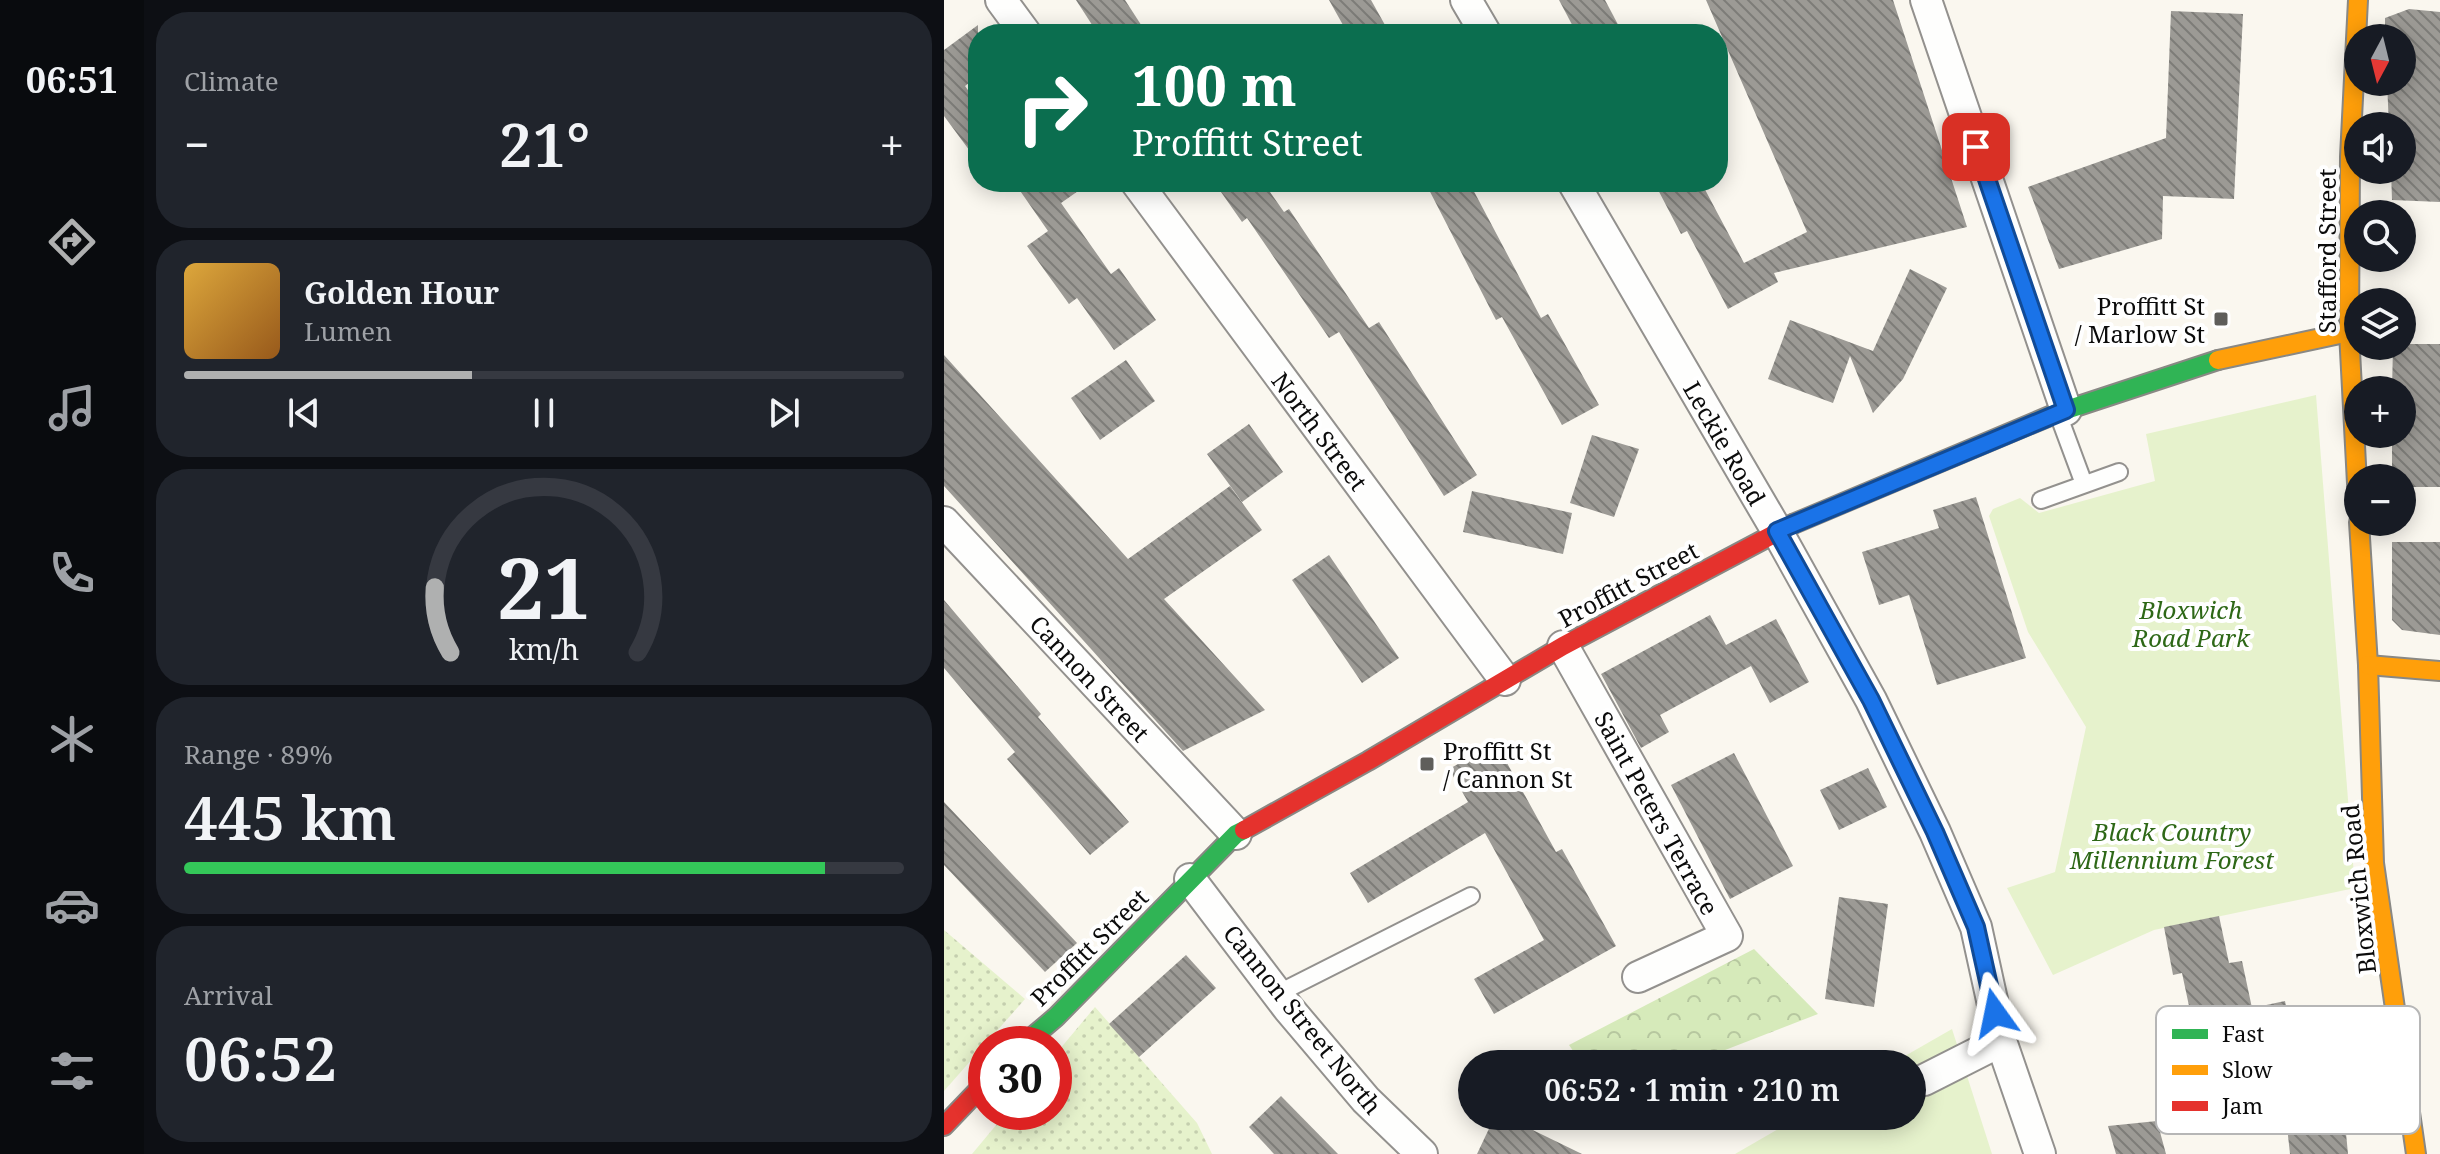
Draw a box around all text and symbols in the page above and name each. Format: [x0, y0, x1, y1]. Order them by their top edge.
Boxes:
north arrow [2344, 24, 2416, 96]
map controls [2344, 24, 2416, 536]
text: 100 m [1132, 46, 1297, 122]
text: 06:51 [26, 55, 118, 104]
icon: right [1000, 56, 1104, 160]
text: Climate [184, 63, 279, 99]
text: 21° [499, 103, 590, 185]
button: sound [2344, 112, 2416, 184]
pin [1942, 113, 2010, 181]
text: − [184, 114, 209, 174]
text: + [879, 114, 904, 174]
text: Proffitt Street [1132, 118, 1363, 167]
icon: arrive [1954, 125, 1998, 169]
street label: Stafford Street [2310, 168, 2343, 334]
button: search [2344, 200, 2416, 272]
icon: directions [44, 214, 100, 270]
text: Golden Hour [304, 272, 499, 313]
button: layers [2344, 288, 2416, 360]
place label: Proffitt St / Marlow St [2075, 289, 2205, 350]
marker: Proffitt St / Marlow St [2212, 310, 2230, 328]
text: Lumen [304, 313, 392, 349]
street label: North Street [1265, 365, 1375, 497]
street label: Leckie Road [1676, 375, 1774, 511]
button: + [2344, 376, 2416, 448]
icon: music [44, 380, 100, 436]
icon: previous [282, 391, 326, 435]
icon: pause [522, 391, 566, 435]
icon: next [762, 391, 806, 435]
button: − [2344, 464, 2416, 536]
text: 21 [497, 530, 591, 643]
street label: Proffitt Street [1552, 533, 1704, 635]
icon: phone [44, 545, 100, 601]
park label: Bloxwich Road Park [2131, 593, 2251, 654]
street label: Cannon Street [1023, 608, 1157, 748]
text: km/h [509, 629, 579, 668]
street label: Saint Peters Terrace [1587, 705, 1727, 921]
icon: climate [44, 711, 100, 767]
place label: Proffitt St / Cannon St [1443, 734, 1572, 795]
text: Range · 89% [184, 736, 333, 772]
marker: Proffitt St / Cannon St [1418, 755, 1436, 773]
text: 445 km [184, 776, 396, 858]
street label: Bloxwich Road [2333, 802, 2383, 975]
park label: Black Country Millennium Forest [2069, 815, 2274, 876]
icon: car [44, 877, 100, 933]
street label: Proffitt Street [1023, 881, 1155, 1013]
street label: Cannon Street North [1216, 917, 1390, 1121]
position arrow [1953, 971, 2037, 1055]
text: Arrival [184, 977, 273, 1013]
legend [2156, 1006, 2420, 1134]
text: 06:52 [184, 1017, 337, 1099]
text: Fast [2222, 1018, 2264, 1048]
speed limit sign: 30 [968, 1026, 1072, 1130]
icon: filters [44, 1043, 100, 1099]
text: Slow [2222, 1054, 2272, 1084]
text: 06:52 · 1 min · 210 m [1544, 1069, 1840, 1110]
text: Jam [2221, 1090, 2263, 1120]

